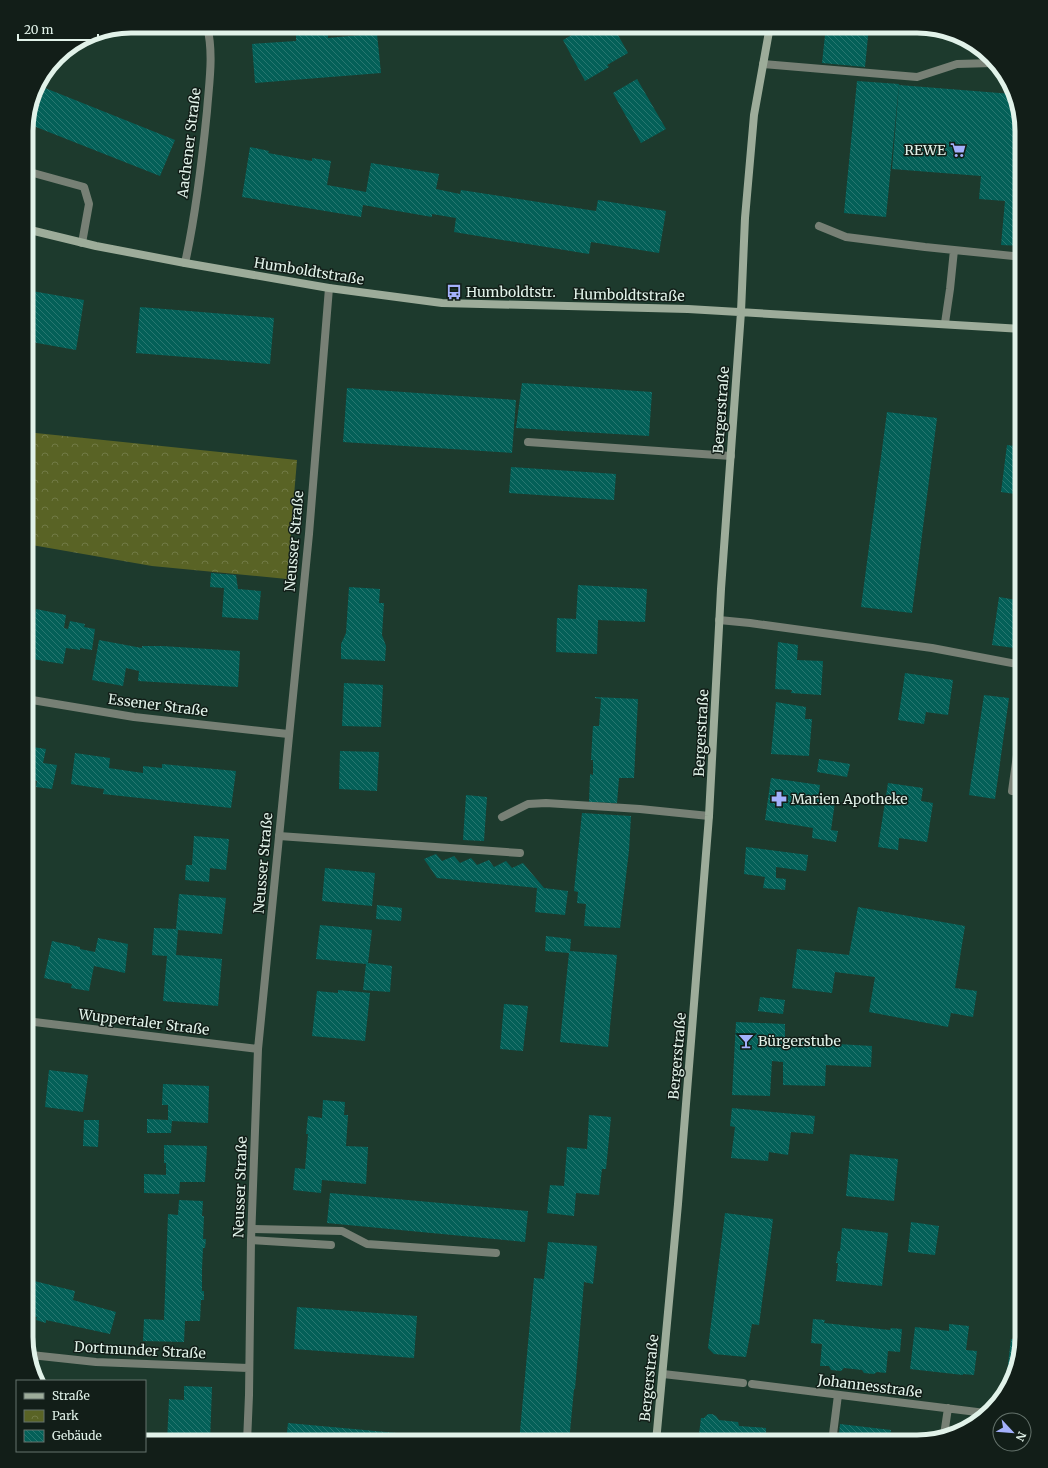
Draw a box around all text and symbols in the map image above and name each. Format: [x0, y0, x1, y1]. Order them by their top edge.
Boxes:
scale bar [18, 16, 98, 42]
text: 20 m [24, 22, 53, 37]
street label: Aachener Straße [173, 87, 205, 200]
place label: REWE [904, 141, 946, 159]
supermarket icon: REWE [949, 141, 967, 159]
street label: Humboldtstraße [253, 253, 365, 289]
bus stop icon: Humboldtstr. [445, 283, 463, 301]
place label: Humboldtstr. [466, 283, 556, 301]
street label: Humboldtstraße [573, 285, 685, 305]
street label: Bergerstraße [709, 366, 733, 454]
street label: Neusser Straße [281, 490, 307, 592]
street label: Bergerstraße [690, 689, 712, 777]
street label: Essener Straße [107, 690, 209, 720]
pharmacy icon: Marien Apotheke [770, 790, 788, 808]
place label: Marien Apotheke [791, 790, 908, 808]
street label: Neusser Straße [250, 812, 276, 914]
street label: Wuppertaler Straße [76, 1005, 211, 1039]
street label: Bergerstraße [664, 1012, 690, 1100]
bar icon: Bürgerstube [737, 1032, 755, 1050]
place label: Bürgerstube [758, 1032, 841, 1050]
street label: Neusser Straße [229, 1136, 251, 1238]
street label: Bergerstraße [635, 1334, 663, 1422]
street label: Dortmunder Straße [74, 1338, 206, 1362]
street label: Johannesstraße [816, 1371, 923, 1401]
legend [16, 1380, 146, 1452]
text: Straße [52, 1388, 90, 1403]
text: Park [52, 1408, 79, 1423]
north arrow [992, 1412, 1032, 1452]
text: Gebäude [52, 1428, 102, 1443]
text: N [1013, 1429, 1029, 1444]

